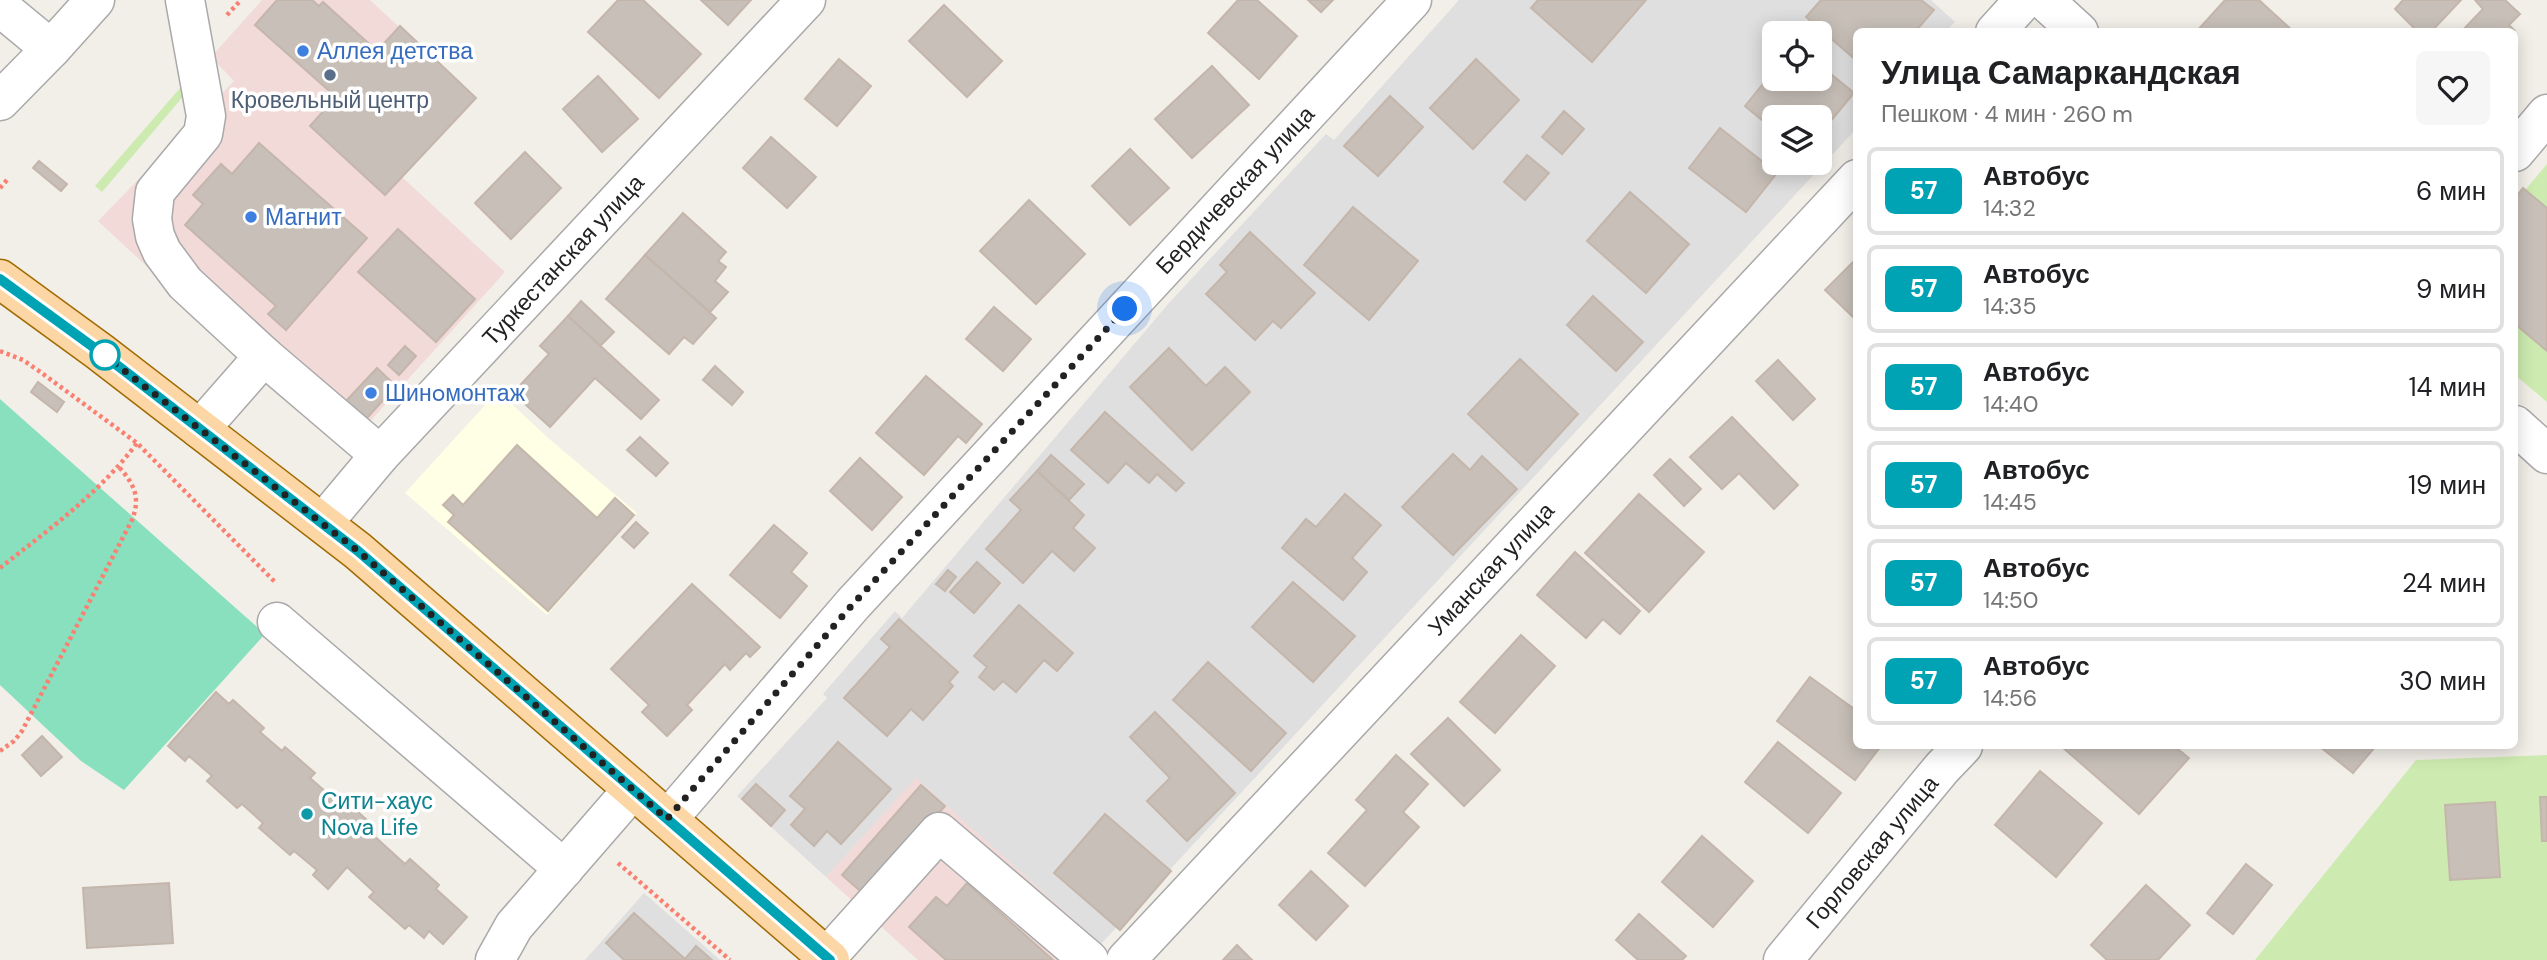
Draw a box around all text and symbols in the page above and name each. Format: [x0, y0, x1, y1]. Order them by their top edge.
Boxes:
map controls [1762, 21, 1832, 175]
button: locate [1762, 21, 1832, 91]
place label: Аллея детства [317, 36, 473, 66]
marker: Аллея детства [295, 43, 311, 59]
text: Улица Самаркандская [1881, 51, 2241, 94]
button: heart [2416, 51, 2490, 125]
marker: Кровельный центр [322, 67, 338, 83]
place label: Кровельный центр [231, 85, 429, 115]
street label: Бердичевская улица [1149, 99, 1321, 281]
text: Пешком · 4 мин · 260 m [1881, 99, 2133, 129]
button: layers [1762, 105, 1832, 175]
text: Автобус [1983, 159, 2090, 193]
street label: Туркестанская улица [476, 168, 650, 352]
text: 6 мин [2416, 174, 2486, 208]
text: 57 [1910, 175, 1937, 206]
text: 14:32 [1983, 193, 2036, 223]
place label: Магнит [265, 202, 342, 232]
marker: Магнит [243, 209, 259, 225]
text: Автобус [1983, 257, 2090, 291]
text: 9 мин [2416, 272, 2486, 306]
text: 57 [1910, 273, 1937, 304]
your location [1107, 291, 1142, 326]
text: 14:35 [1983, 291, 2036, 321]
unlabelled marker [90, 340, 120, 370]
text: Автобус [1983, 355, 2090, 389]
text: 14 мин [2408, 370, 2486, 404]
text: 57 [1910, 371, 1937, 402]
place label: Шинoмонтаж [385, 378, 526, 408]
marker: Шинoмонтаж [363, 385, 379, 401]
text: 14:40 [1983, 389, 2038, 419]
text: Автобус [1983, 453, 2090, 487]
text: 19 мин [2408, 468, 2486, 502]
text: 57 [1910, 469, 1937, 500]
text: 14:45 [1983, 487, 2037, 517]
street label: Уманская улица [1422, 496, 1561, 642]
text: Автобус [1983, 551, 2090, 585]
text: 24 мин [2402, 566, 2486, 600]
text: 57 [1910, 567, 1937, 598]
text: 14:50 [1983, 585, 2039, 615]
text: Автобус [1983, 649, 2090, 683]
text: 30 мин [2399, 664, 2486, 698]
text: 57 [1910, 665, 1937, 696]
text: 14:56 [1983, 683, 2037, 713]
street label: Горловская улица [1799, 769, 1945, 935]
place label: Сити-хаус Nova Life [321, 786, 433, 842]
marker: Сити-хаус Nova Life [299, 806, 315, 822]

